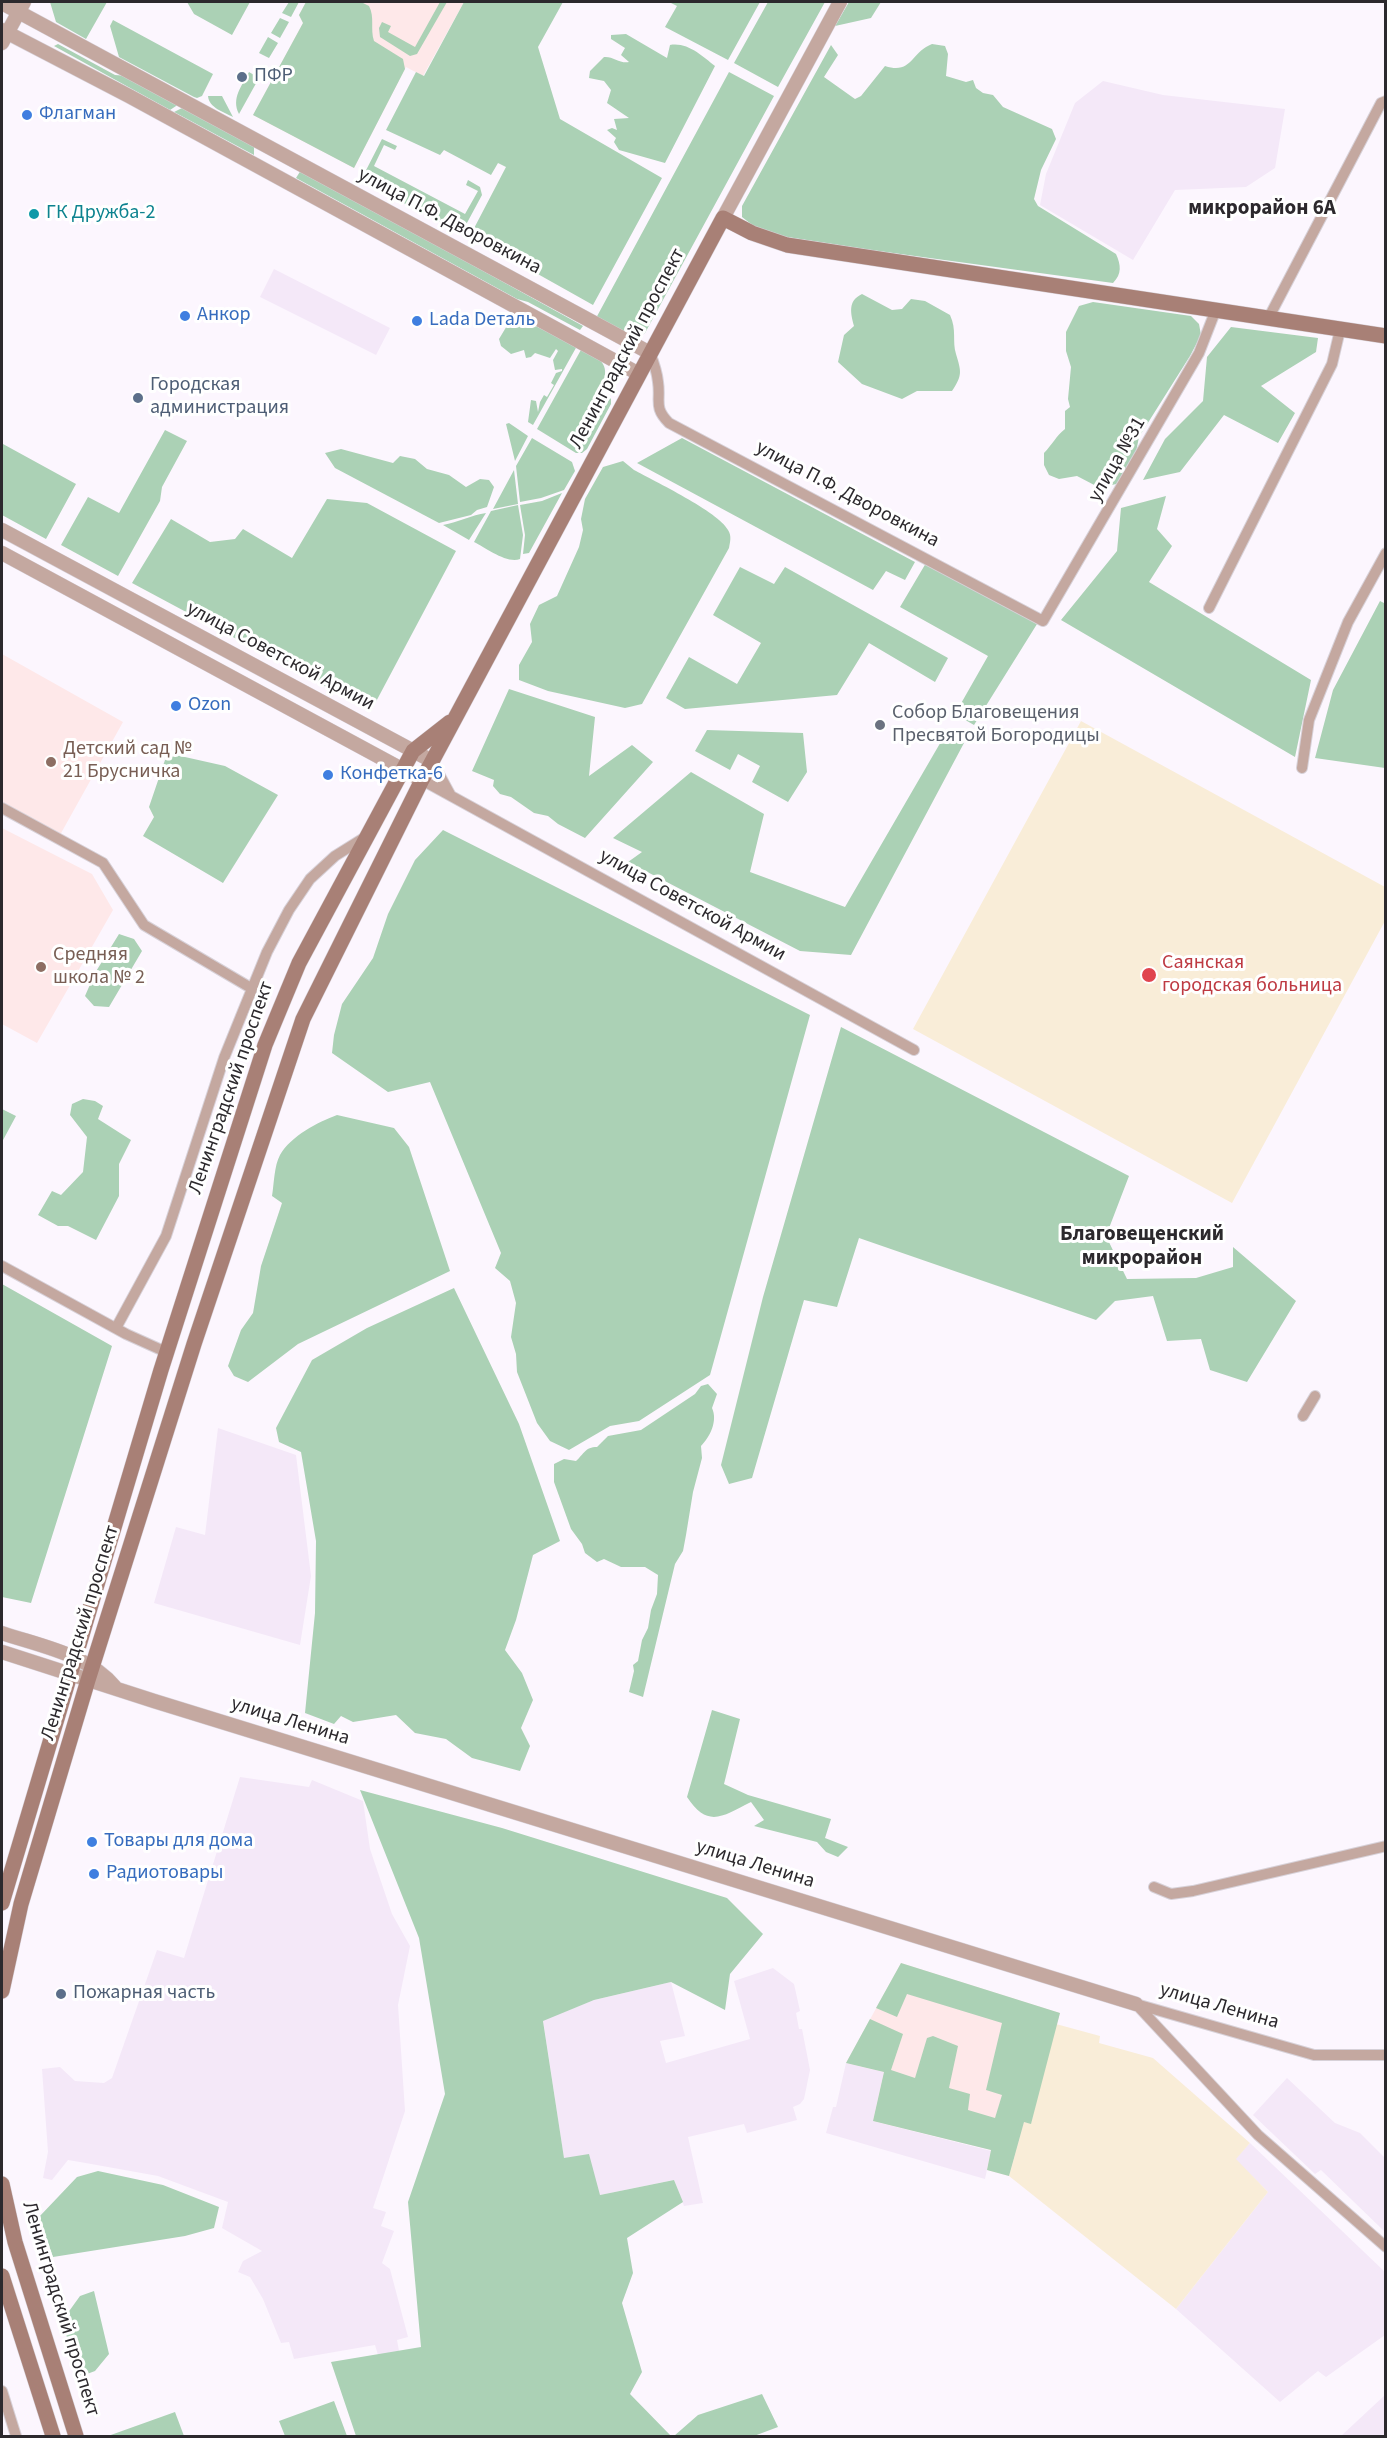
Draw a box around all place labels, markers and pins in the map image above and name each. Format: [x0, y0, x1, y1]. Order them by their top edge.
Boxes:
place label: ПФР [254, 65, 293, 89]
marker: ПФР [235, 70, 249, 84]
place label: Флагман [39, 103, 116, 127]
marker: Флагман [20, 108, 34, 122]
place label: ГК Дружба-2 [46, 202, 155, 226]
marker: ГК Дружба-2 [27, 207, 41, 221]
place label: Анкор [197, 304, 251, 328]
marker: Анкор [178, 309, 192, 323]
place label: Lada Dеталь [429, 309, 535, 333]
marker: Lada Dеталь [410, 314, 424, 328]
place label: Городская администрация [150, 374, 289, 421]
marker: Городская администрация [131, 391, 145, 405]
place label: Ozon [188, 694, 231, 718]
marker: Ozon [169, 699, 183, 713]
place label: Собор Благовещения Пресвятой Богородицы [892, 702, 1100, 749]
marker: Собор Благовещения Пресвятой Богородицы [873, 718, 887, 732]
place label: Детский сад № 21 Брусничка [63, 738, 192, 785]
marker: Детский сад № 21 Брусничка [44, 755, 58, 769]
place label: Конфетка-6 [340, 763, 443, 787]
marker: Конфетка-6 [321, 768, 335, 782]
place label: Средняя школа № 2 [53, 944, 145, 991]
place label: Саянская городская больница [1162, 952, 1342, 999]
marker: Средняя школа № 2 [34, 960, 48, 974]
marker: Саянская городская больница [1140, 966, 1158, 984]
place label: Товары для дома [104, 1830, 253, 1854]
marker: Товары для дома [85, 1835, 99, 1849]
place label: Радиотовары [106, 1862, 224, 1886]
marker: Радиотовары [87, 1867, 101, 1881]
place label: Пожарная часть [73, 1982, 215, 2006]
marker: Пожарная часть [54, 1987, 68, 2001]

